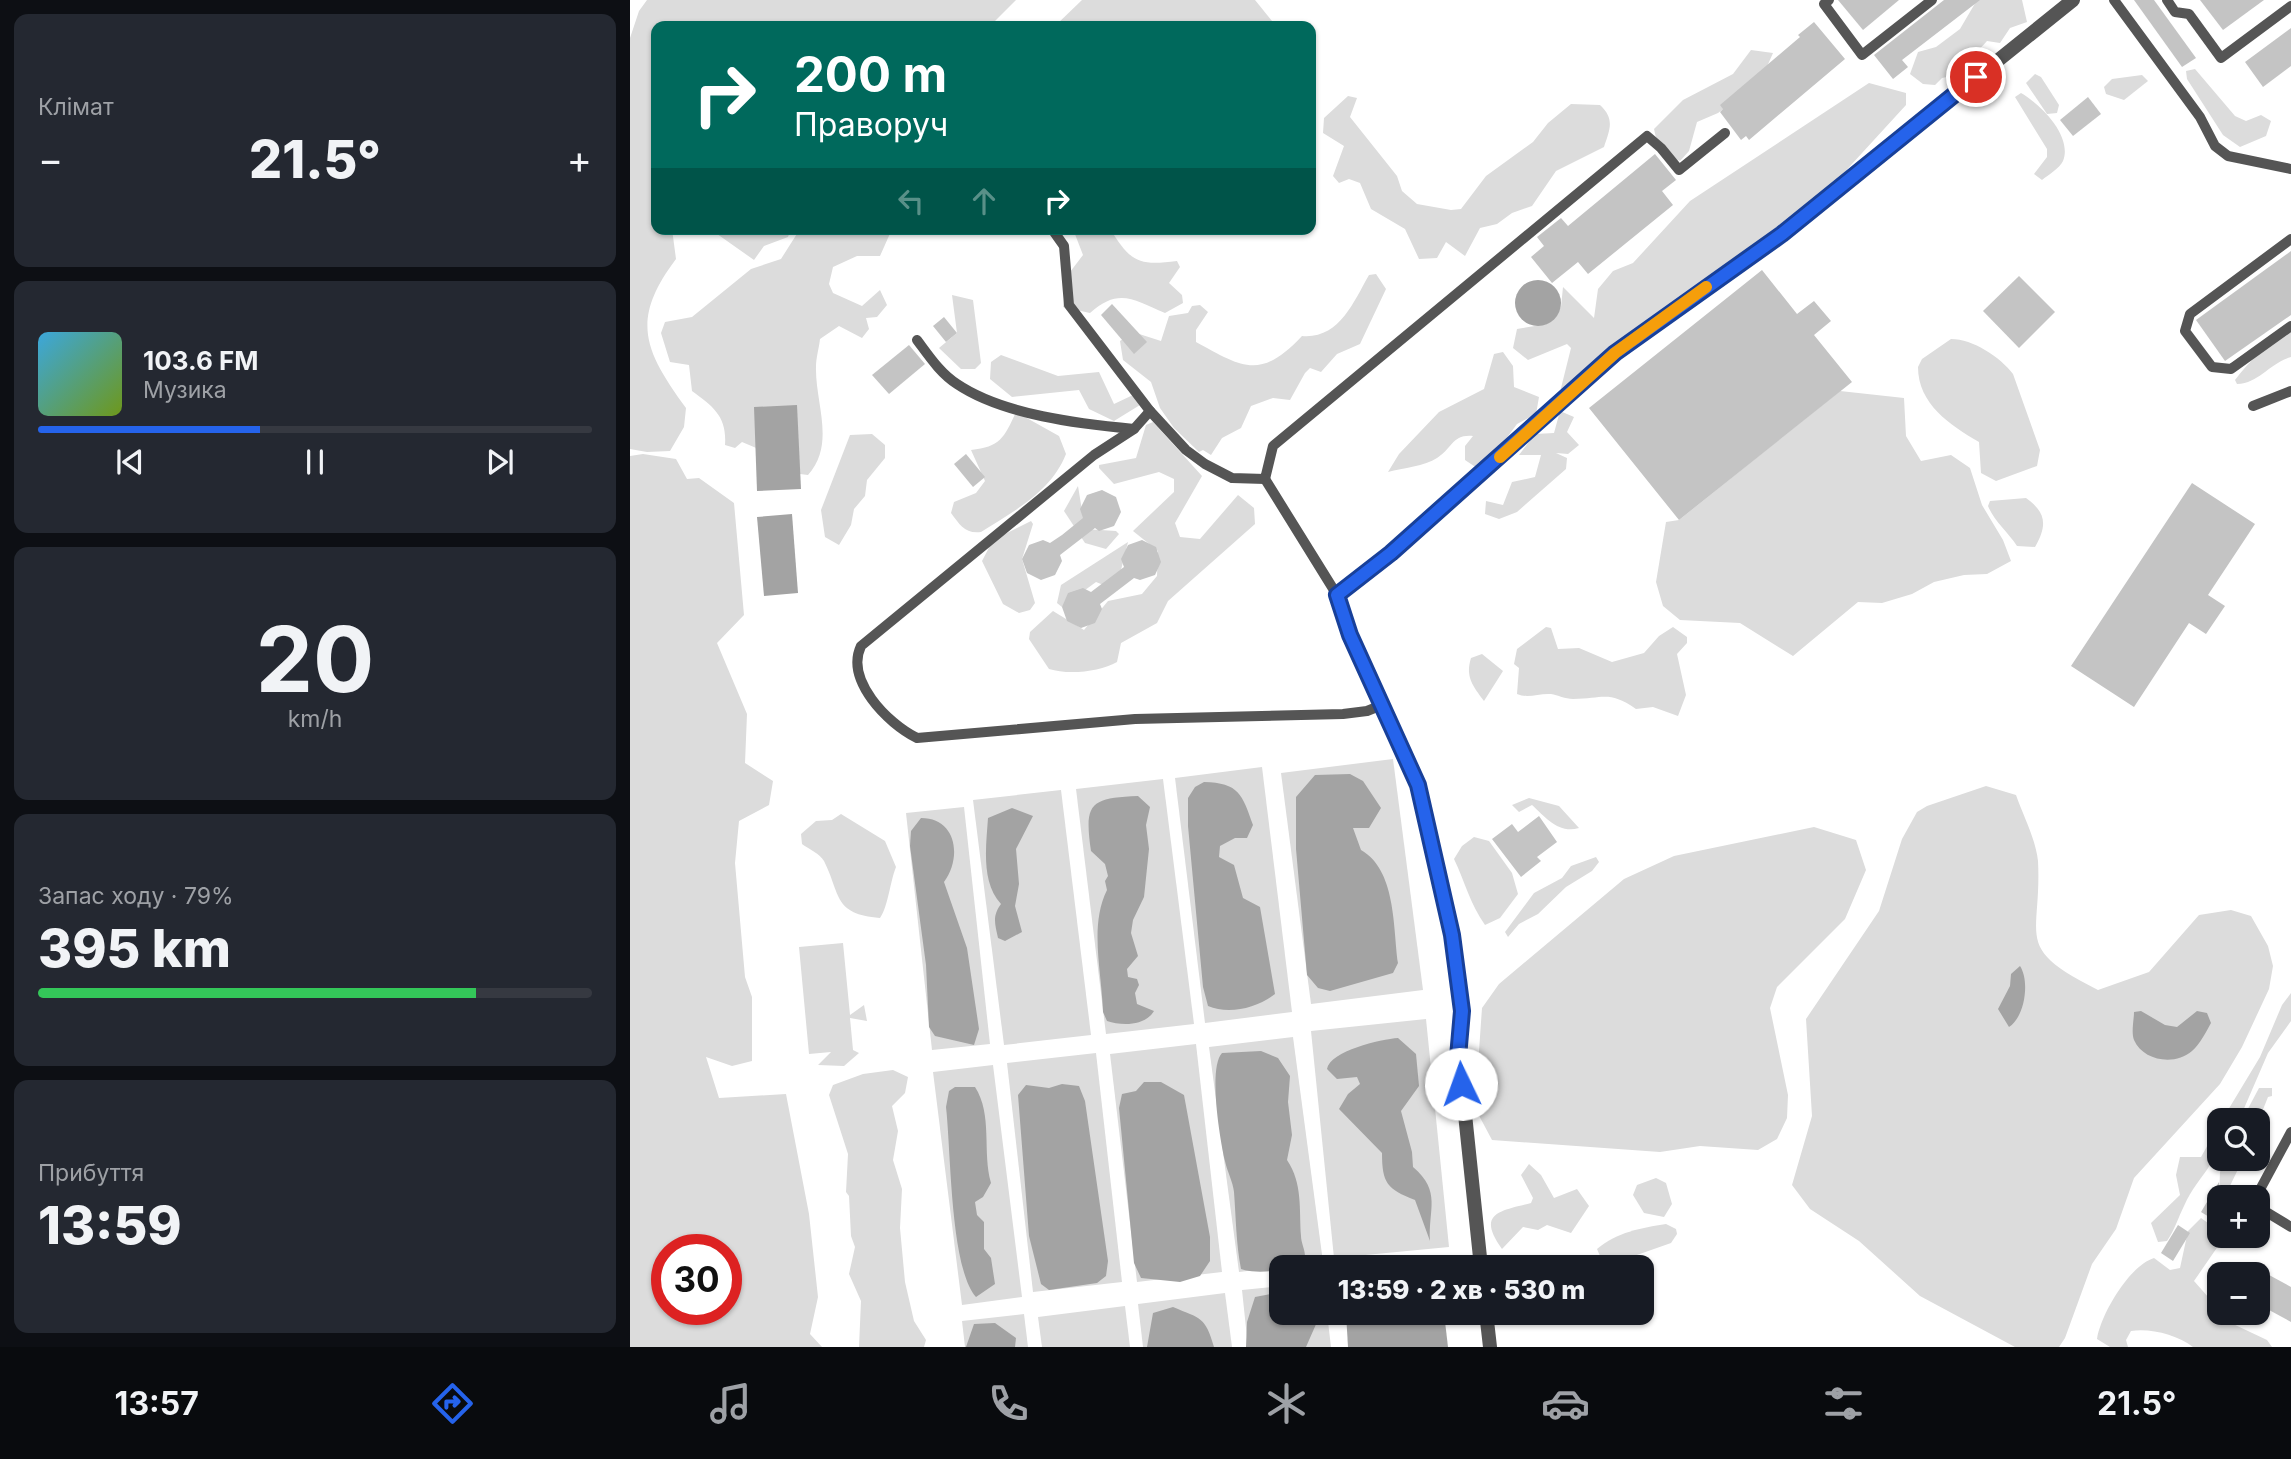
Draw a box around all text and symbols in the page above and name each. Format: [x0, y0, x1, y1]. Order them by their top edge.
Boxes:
text: 200 m [794, 45, 947, 104]
pin [1946, 47, 2006, 107]
icon: right [679, 49, 770, 140]
icon: arrive [1957, 58, 1995, 96]
text: Клімат [38, 93, 114, 121]
text: Праворуч [794, 105, 948, 144]
text: 21.5° [249, 128, 381, 191]
text: − [38, 136, 63, 182]
text: + [567, 136, 592, 182]
icon: left [892, 182, 930, 220]
icon: ahead [965, 182, 1003, 220]
icon: right [1038, 182, 1076, 220]
text: 103.6 FM [143, 345, 258, 376]
text: Музика [143, 376, 227, 404]
icon: previous [111, 443, 149, 481]
icon: pause [296, 443, 334, 481]
icon: next [481, 443, 519, 481]
text: 20 [256, 604, 374, 714]
text: km/h [288, 705, 342, 733]
text: Запас ходу · 79% [38, 882, 234, 910]
text: 395 km [38, 917, 231, 980]
position arrow [1424, 1047, 1498, 1121]
map controls [2207, 1108, 2270, 1325]
button: search [2207, 1108, 2270, 1171]
text: Прибуття [38, 1159, 144, 1187]
button: + [2207, 1185, 2270, 1248]
text: 13:59 [38, 1194, 182, 1257]
speed limit sign: 30 [651, 1234, 742, 1325]
button: − [2207, 1262, 2270, 1325]
text: 13:59 · 2 хв · 530 m [1338, 1274, 1585, 1305]
icon: directions [428, 1379, 477, 1428]
icon: music [706, 1379, 755, 1428]
icon: phone [984, 1379, 1033, 1428]
icon: climate [1262, 1379, 1311, 1428]
icon: car [1541, 1379, 1590, 1428]
icon: filters [1819, 1379, 1868, 1428]
text: 13:57 [115, 1384, 199, 1423]
text: 21.5° [2097, 1384, 2176, 1423]

